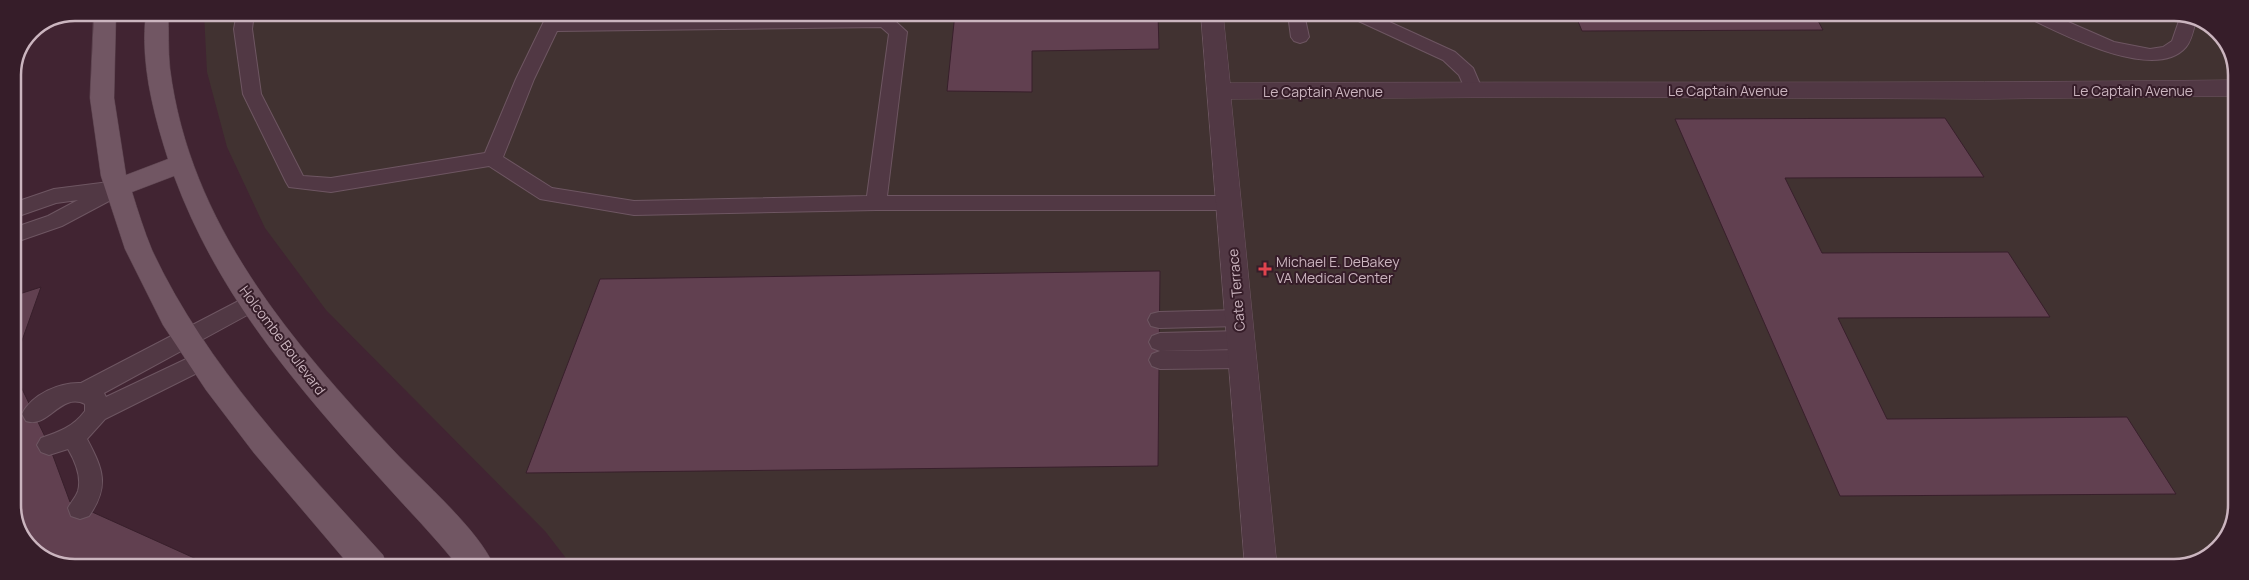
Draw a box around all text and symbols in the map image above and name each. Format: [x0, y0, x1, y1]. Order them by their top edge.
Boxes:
street label: Le Captain Avenue [1668, 81, 1788, 100]
street label: Le Captain Avenue [2073, 81, 2193, 100]
street label: Le Captain Avenue [1263, 82, 1383, 101]
street label: Cate Terrace [1223, 248, 1249, 332]
place label: Michael E. DeBakey VA Medical Center [1276, 252, 1400, 287]
marker: Michael E. DeBakey VA Medical Center [1258, 262, 1272, 276]
street label: Holcombe Boulevard [236, 282, 330, 398]

